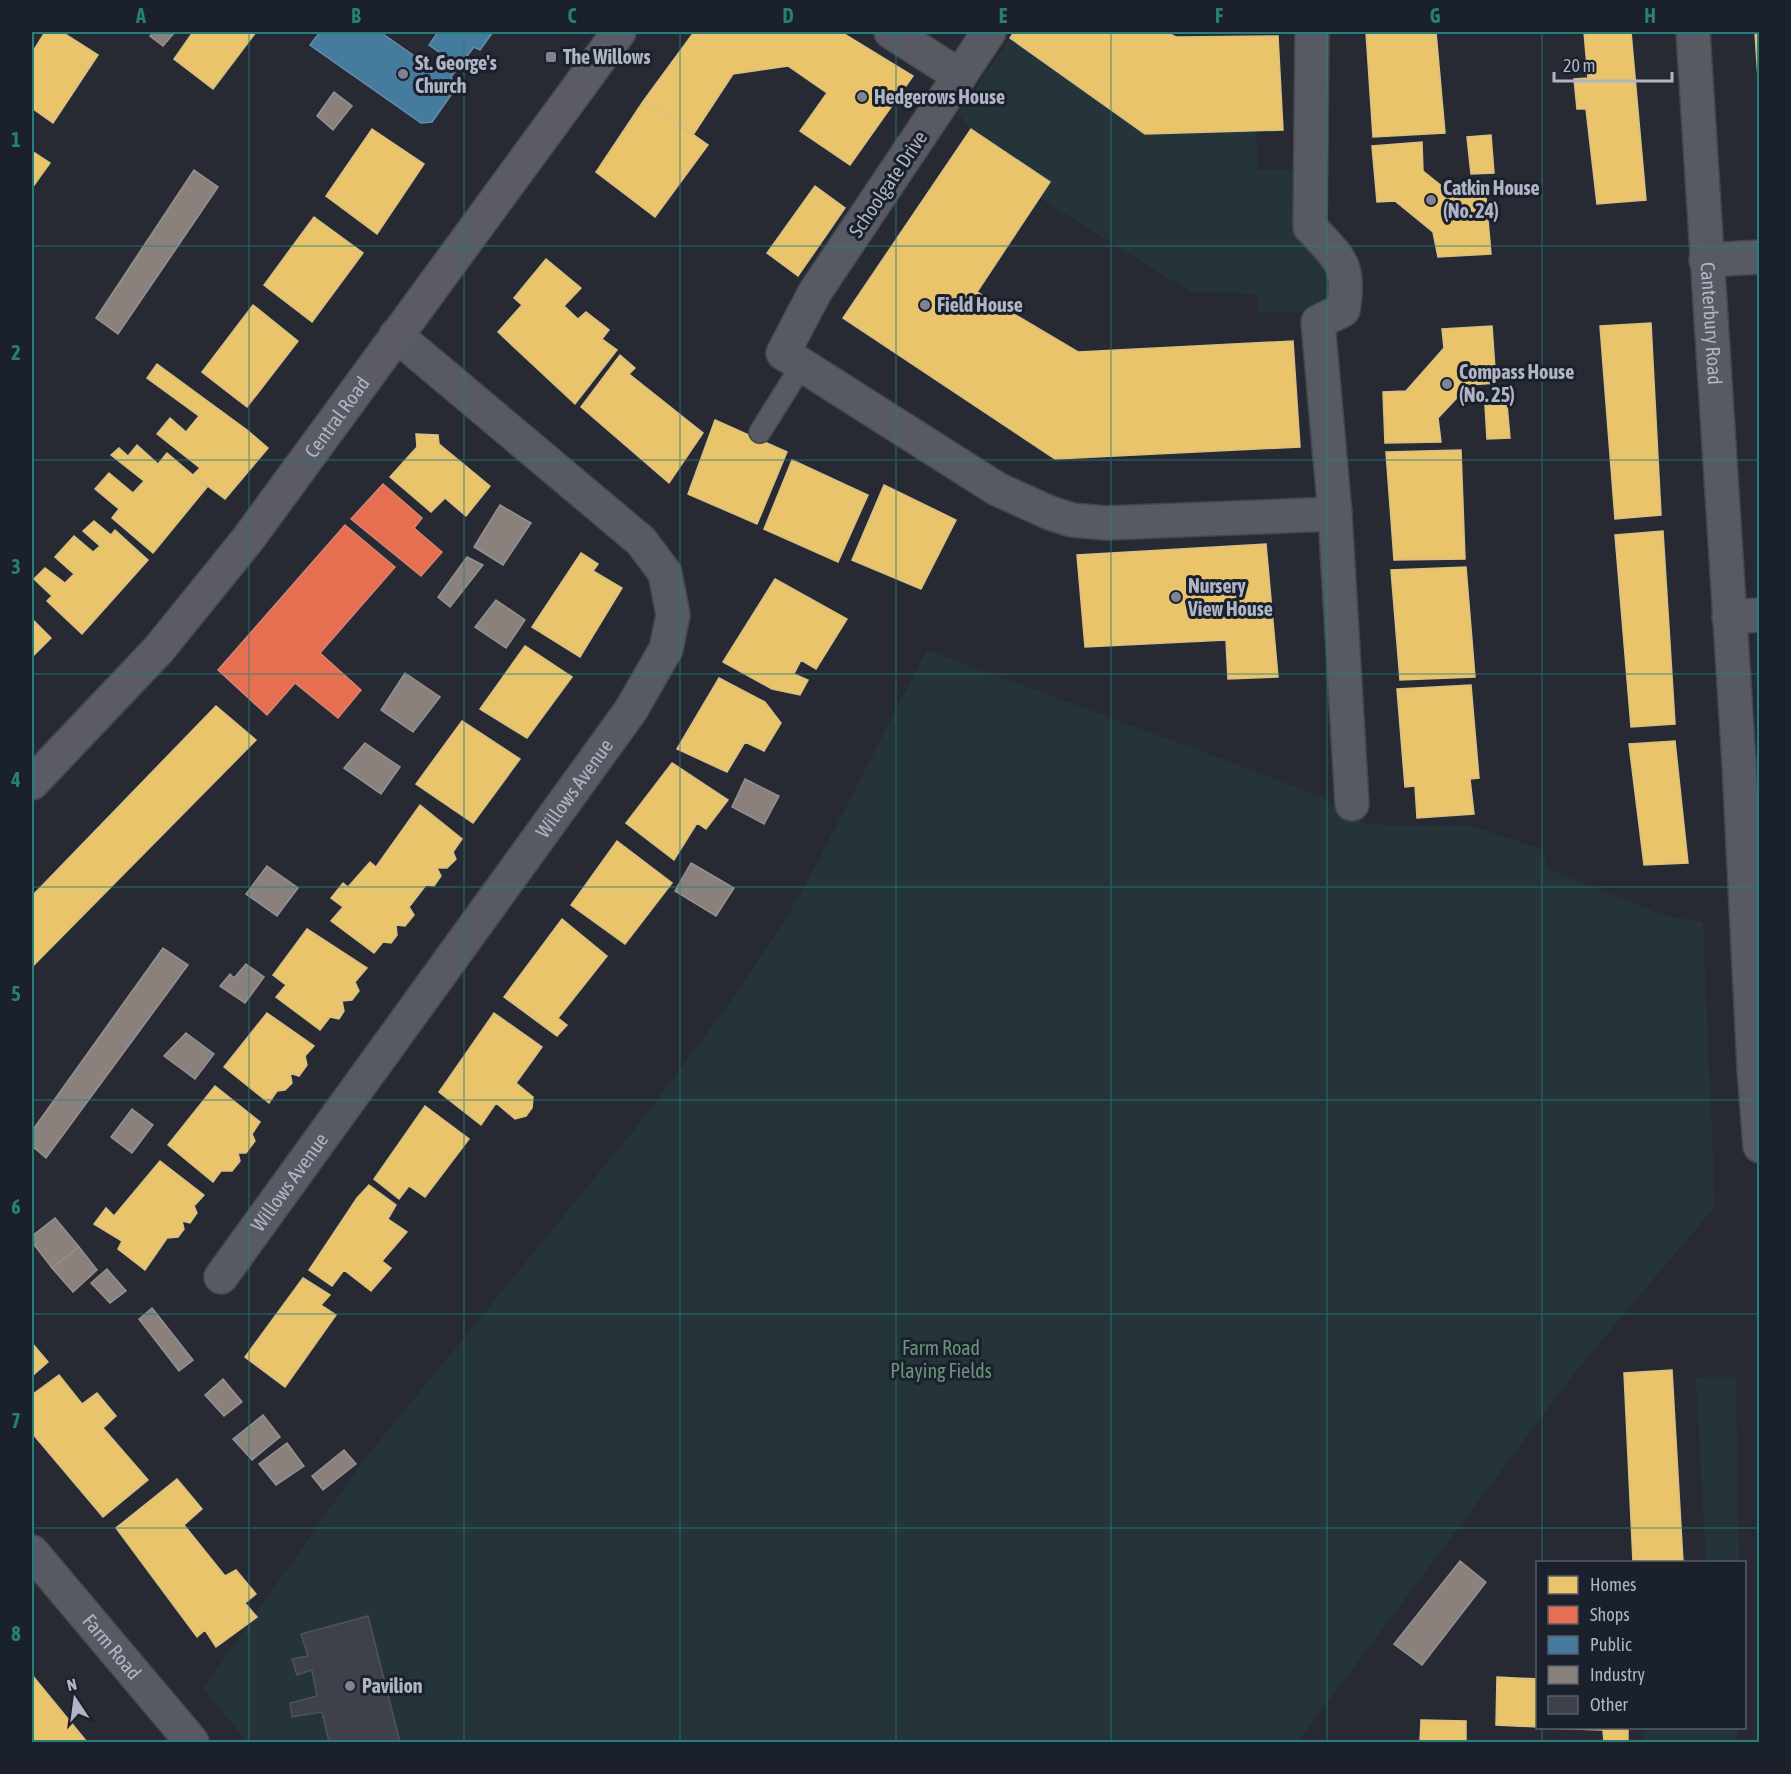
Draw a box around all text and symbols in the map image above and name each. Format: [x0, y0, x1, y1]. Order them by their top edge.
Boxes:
text: A [135, 4, 146, 27]
text: B [351, 4, 361, 27]
text: C [568, 4, 577, 27]
text: D [782, 4, 794, 27]
text: E [999, 4, 1008, 27]
text: F [1215, 4, 1223, 27]
text: G [1430, 4, 1441, 27]
text: H [1644, 4, 1656, 27]
place label: The Willows [563, 45, 651, 68]
scale bar [1554, 45, 1672, 83]
marker: The Willows [544, 50, 558, 64]
place label: St. George's Church [415, 51, 497, 97]
text: 20 m [1563, 55, 1595, 76]
marker: St. George's Church [396, 67, 410, 81]
place label: Hedgerows House [874, 85, 1005, 108]
marker: Hedgerows House [855, 90, 869, 104]
street label: Schoolgate Drive [844, 126, 932, 241]
text: 1 [11, 128, 21, 151]
place label: Catkin House (No. 24) [1443, 176, 1540, 222]
marker: Catkin House (No. 24) [1424, 193, 1438, 207]
street label: Canterbury Road [1697, 261, 1727, 385]
place label: Field House [937, 293, 1023, 316]
marker: Field House [918, 298, 932, 312]
text: 2 [11, 341, 21, 364]
place label: Compass House (No. 25) [1459, 360, 1574, 406]
street label: Central Road [299, 372, 374, 462]
marker: Compass House (No. 25) [1440, 377, 1454, 391]
text: 3 [11, 555, 21, 578]
place label: Nursery View House [1187, 574, 1273, 620]
marker: Nursery View House [1169, 590, 1183, 604]
street label: Willows Avenue [531, 734, 617, 842]
text: 4 [10, 768, 21, 791]
text: 5 [11, 982, 21, 1005]
street label: Willows Avenue [246, 1128, 332, 1236]
text: 6 [11, 1195, 21, 1218]
park label: Farm Road Playing Fields [890, 1336, 992, 1382]
text: 7 [11, 1409, 21, 1432]
legend [1536, 1561, 1746, 1729]
text: Homes [1590, 1574, 1636, 1595]
text: Shops [1590, 1604, 1630, 1625]
street label: Farm Road [78, 1609, 146, 1684]
text: 8 [11, 1622, 21, 1645]
text: Public [1590, 1634, 1632, 1655]
text: Industry [1590, 1664, 1645, 1685]
north arrow [45, 1669, 105, 1729]
place label: Pavilion [362, 1674, 423, 1697]
text: N [65, 1675, 78, 1694]
marker: Pavilion [343, 1679, 357, 1693]
text: Other [1590, 1694, 1629, 1715]

